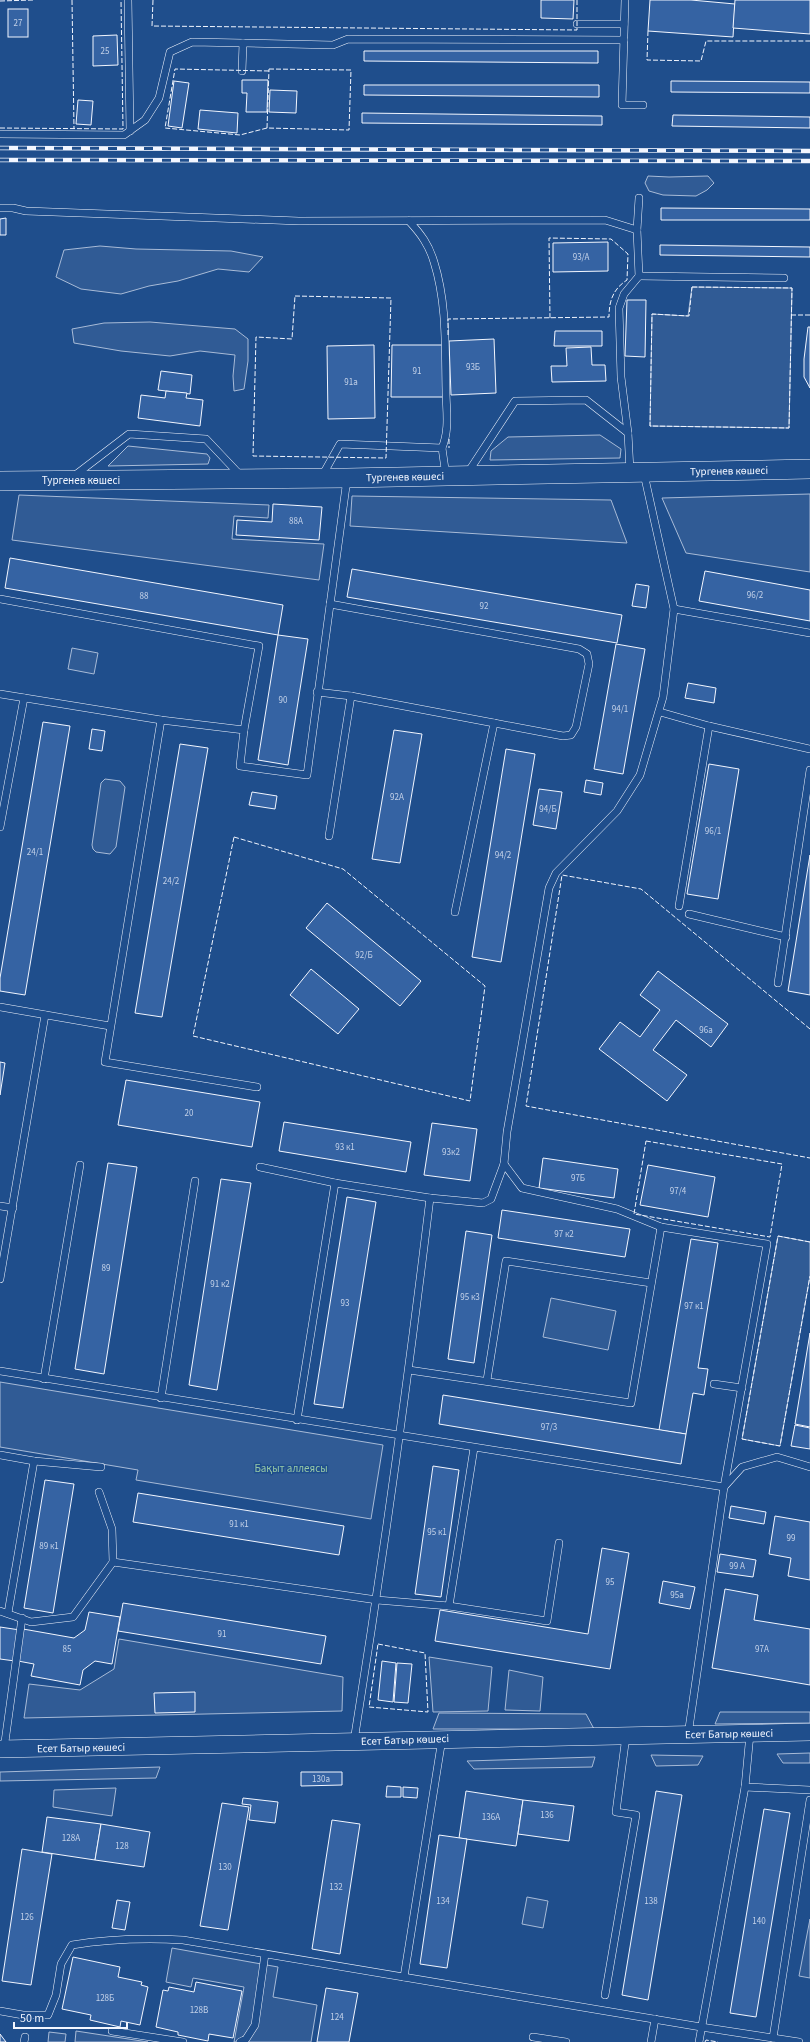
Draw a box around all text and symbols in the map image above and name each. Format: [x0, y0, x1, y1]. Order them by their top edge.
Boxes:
house number: 27 [14, 17, 23, 30]
house number: 25 [101, 45, 110, 58]
house number: 93/А [573, 251, 589, 264]
house number: 93Б [466, 361, 480, 374]
house number: 91 [413, 365, 421, 378]
house number: 91а [344, 376, 358, 389]
street label: Тургенев көшесі [690, 463, 768, 479]
street label: Тургенев көшесі [366, 469, 444, 485]
street label: Тургенев көшесі [42, 473, 120, 488]
house number: 88А [289, 515, 303, 528]
house number: 96/2 [747, 589, 764, 602]
house number: 88 [140, 590, 149, 603]
house number: 92 [480, 600, 489, 613]
house number: 90 [279, 694, 288, 707]
house number: 94/1 [612, 703, 628, 716]
house number: 92А [390, 791, 404, 804]
house number: 94/Б [539, 803, 557, 816]
house number: 96/1 [705, 825, 721, 838]
house number: 24/1 [27, 846, 43, 859]
house number: 94/2 [495, 849, 512, 862]
house number: 24/2 [163, 875, 180, 888]
house number: 92/Б [355, 949, 373, 962]
house number: 96а [699, 1024, 713, 1037]
house number: 20 [185, 1107, 194, 1120]
house number: 93 к1 [335, 1141, 355, 1154]
house number: 93к2 [442, 1146, 460, 1159]
house number: 97Б [571, 1172, 585, 1185]
house number: 97/4 [670, 1185, 687, 1198]
house number: 97 к2 [554, 1228, 574, 1241]
house number: 89 [102, 1262, 111, 1275]
house number: 91 к2 [210, 1278, 230, 1291]
house number: 95 к3 [460, 1291, 480, 1304]
house number: 93 [341, 1297, 350, 1310]
house number: 97 к1 [684, 1300, 704, 1313]
house number: 97/3 [541, 1421, 558, 1434]
park label: Бақыт аллеясы [254, 1461, 328, 1476]
house number: 91 к1 [229, 1518, 249, 1531]
house number: 95 к1 [427, 1526, 447, 1539]
house number: 99 [787, 1532, 796, 1545]
house number: 89 к1 [39, 1540, 59, 1553]
house number: 99 А [729, 1560, 745, 1573]
house number: 95 [606, 1576, 615, 1589]
house number: 95а [670, 1589, 684, 1602]
house number: 91 [218, 1628, 226, 1641]
house number: 85 [63, 1643, 72, 1656]
house number: 97А [755, 1643, 769, 1656]
street label: Есет Батыр көшесі [685, 1726, 773, 1742]
street label: Есет Батыр көшесі [361, 1731, 449, 1749]
street label: Есет Батыр көшесі [37, 1740, 125, 1756]
house number: 130а [312, 1773, 330, 1786]
house number: 136 [540, 1809, 554, 1822]
house number: 136А [482, 1811, 500, 1824]
house number: 128А [62, 1832, 80, 1845]
house number: 128 [115, 1840, 129, 1853]
house number: 130 [218, 1861, 232, 1874]
house number: 132 [329, 1881, 343, 1894]
house number: 134 [436, 1895, 450, 1908]
house number: 138 [644, 1895, 658, 1908]
house number: 126 [20, 1911, 34, 1924]
house number: 140 [752, 1915, 766, 1928]
house number: 128Б [96, 1992, 114, 2005]
scale bar [14, 2004, 127, 2030]
house number: 128B [190, 2004, 208, 2017]
text: 50 m [20, 2010, 44, 2027]
house number: 124 [330, 2011, 344, 2024]

